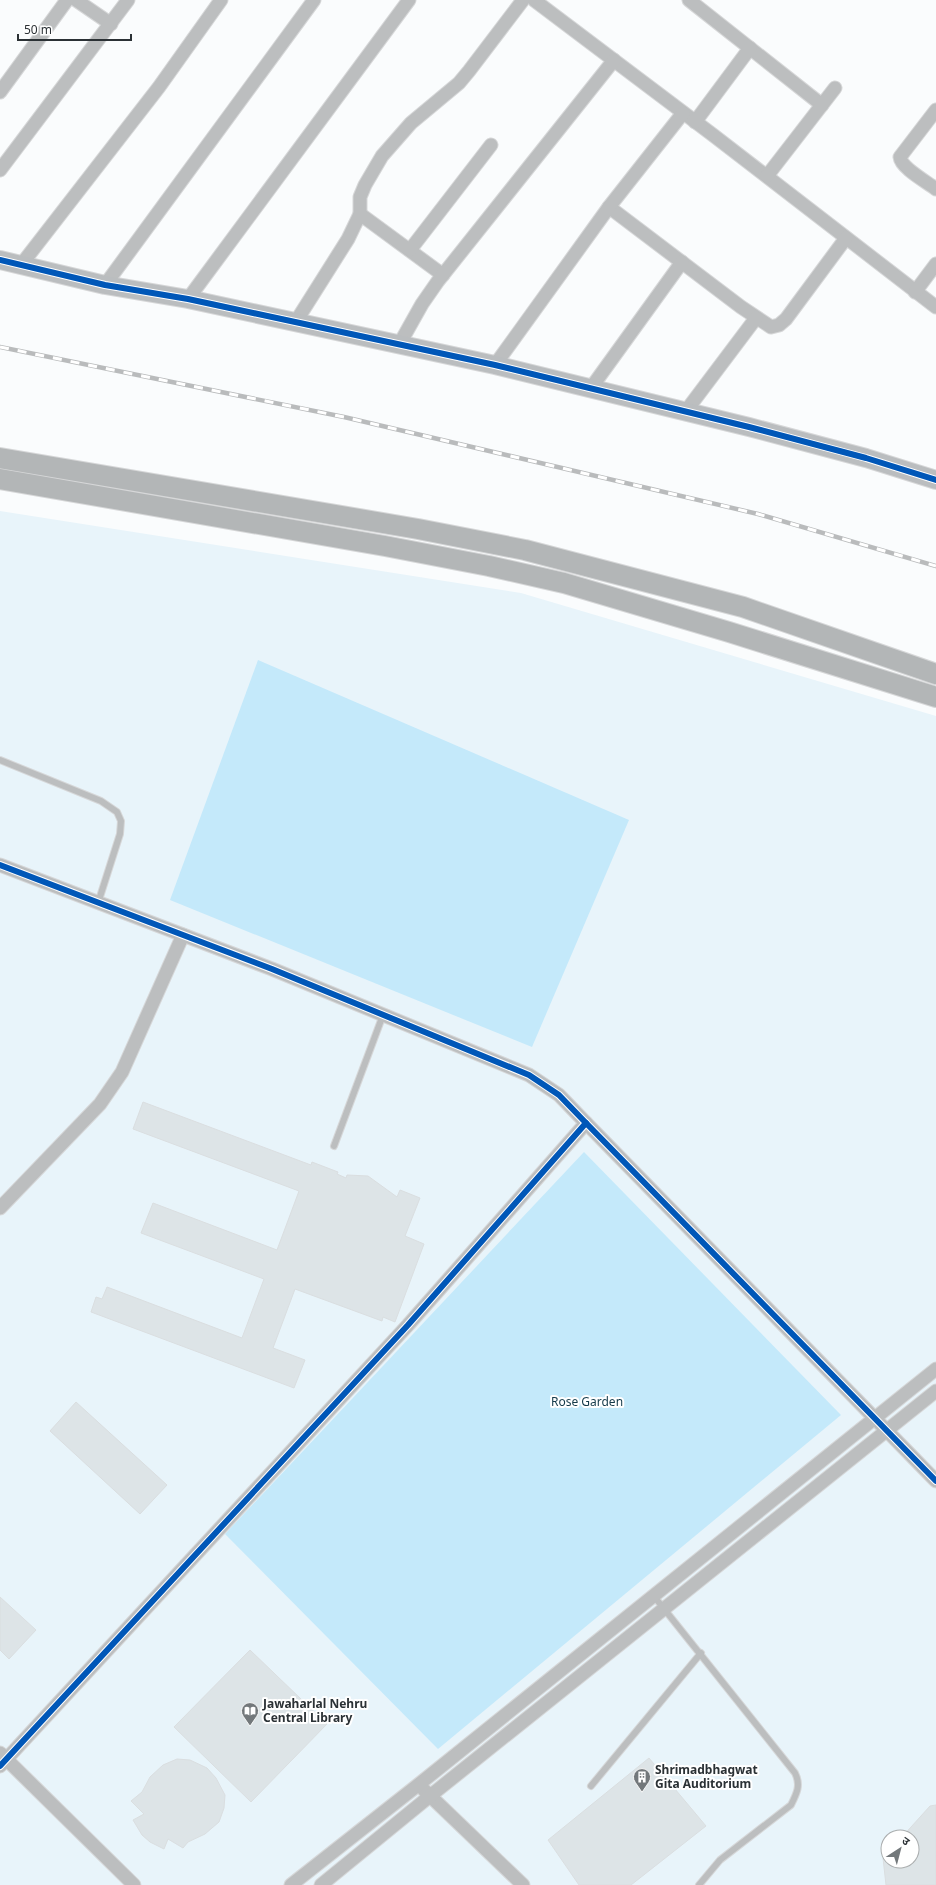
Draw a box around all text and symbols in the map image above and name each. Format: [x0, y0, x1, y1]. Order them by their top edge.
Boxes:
scale bar [18, 16, 131, 42]
text: 50 m [24, 21, 52, 38]
park label: Rose Garden [551, 1393, 623, 1410]
place label: Jawaharlal Nehru Central Library [262, 1695, 367, 1726]
library icon: Jawaharlal Nehru Central Library [240, 1701, 260, 1726]
place label: Shrimadbhagwat Gita Auditorium [655, 1761, 758, 1792]
building icon: Shrimadbhagwat Gita Auditorium [632, 1767, 652, 1792]
north arrow [880, 1829, 920, 1869]
text: उ [899, 1833, 914, 1849]

